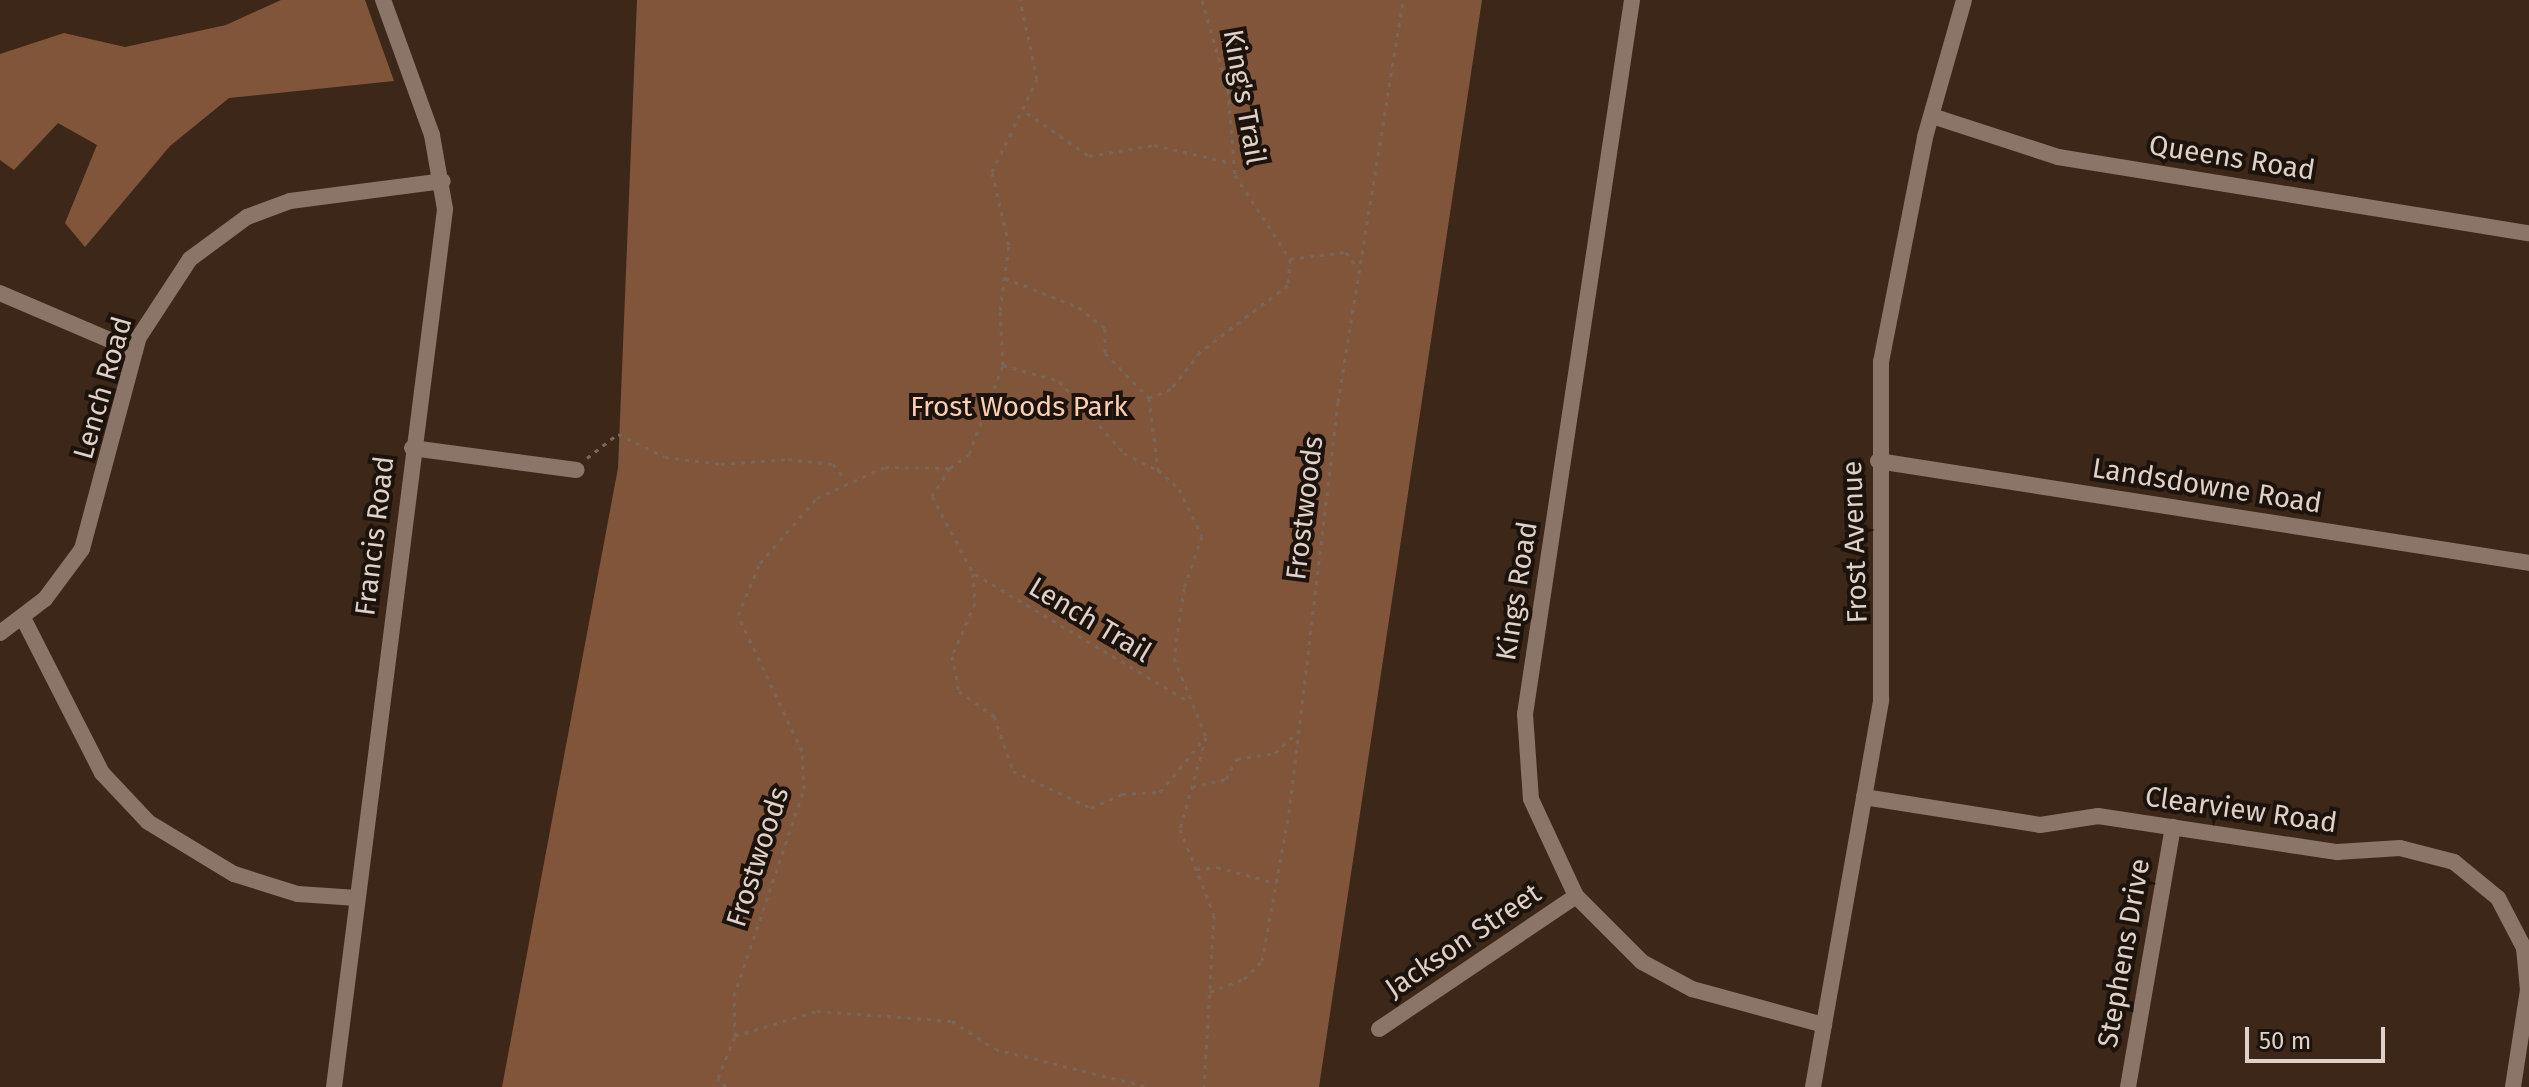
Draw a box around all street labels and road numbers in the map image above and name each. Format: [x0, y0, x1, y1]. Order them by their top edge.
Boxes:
street label: King's Trail [1216, 27, 1272, 167]
street label: Queens Road [2147, 128, 2317, 188]
street label: Lench Road [67, 313, 139, 463]
street label: Frostwoods [1279, 434, 1331, 582]
street label: Landsdowne Road [2090, 451, 2324, 521]
street label: Francis Road [349, 454, 401, 618]
street label: Frost Avenue [1835, 460, 1875, 624]
street label: Kings Road [1489, 519, 1545, 663]
street label: Lench Trail [1023, 570, 1157, 670]
street label: Clearview Road [2143, 780, 2339, 840]
street label: Frostwoods [720, 783, 796, 931]
street label: Stephens Drive [2091, 856, 2157, 1050]
street label: Jackson Street [1379, 877, 1547, 1005]

